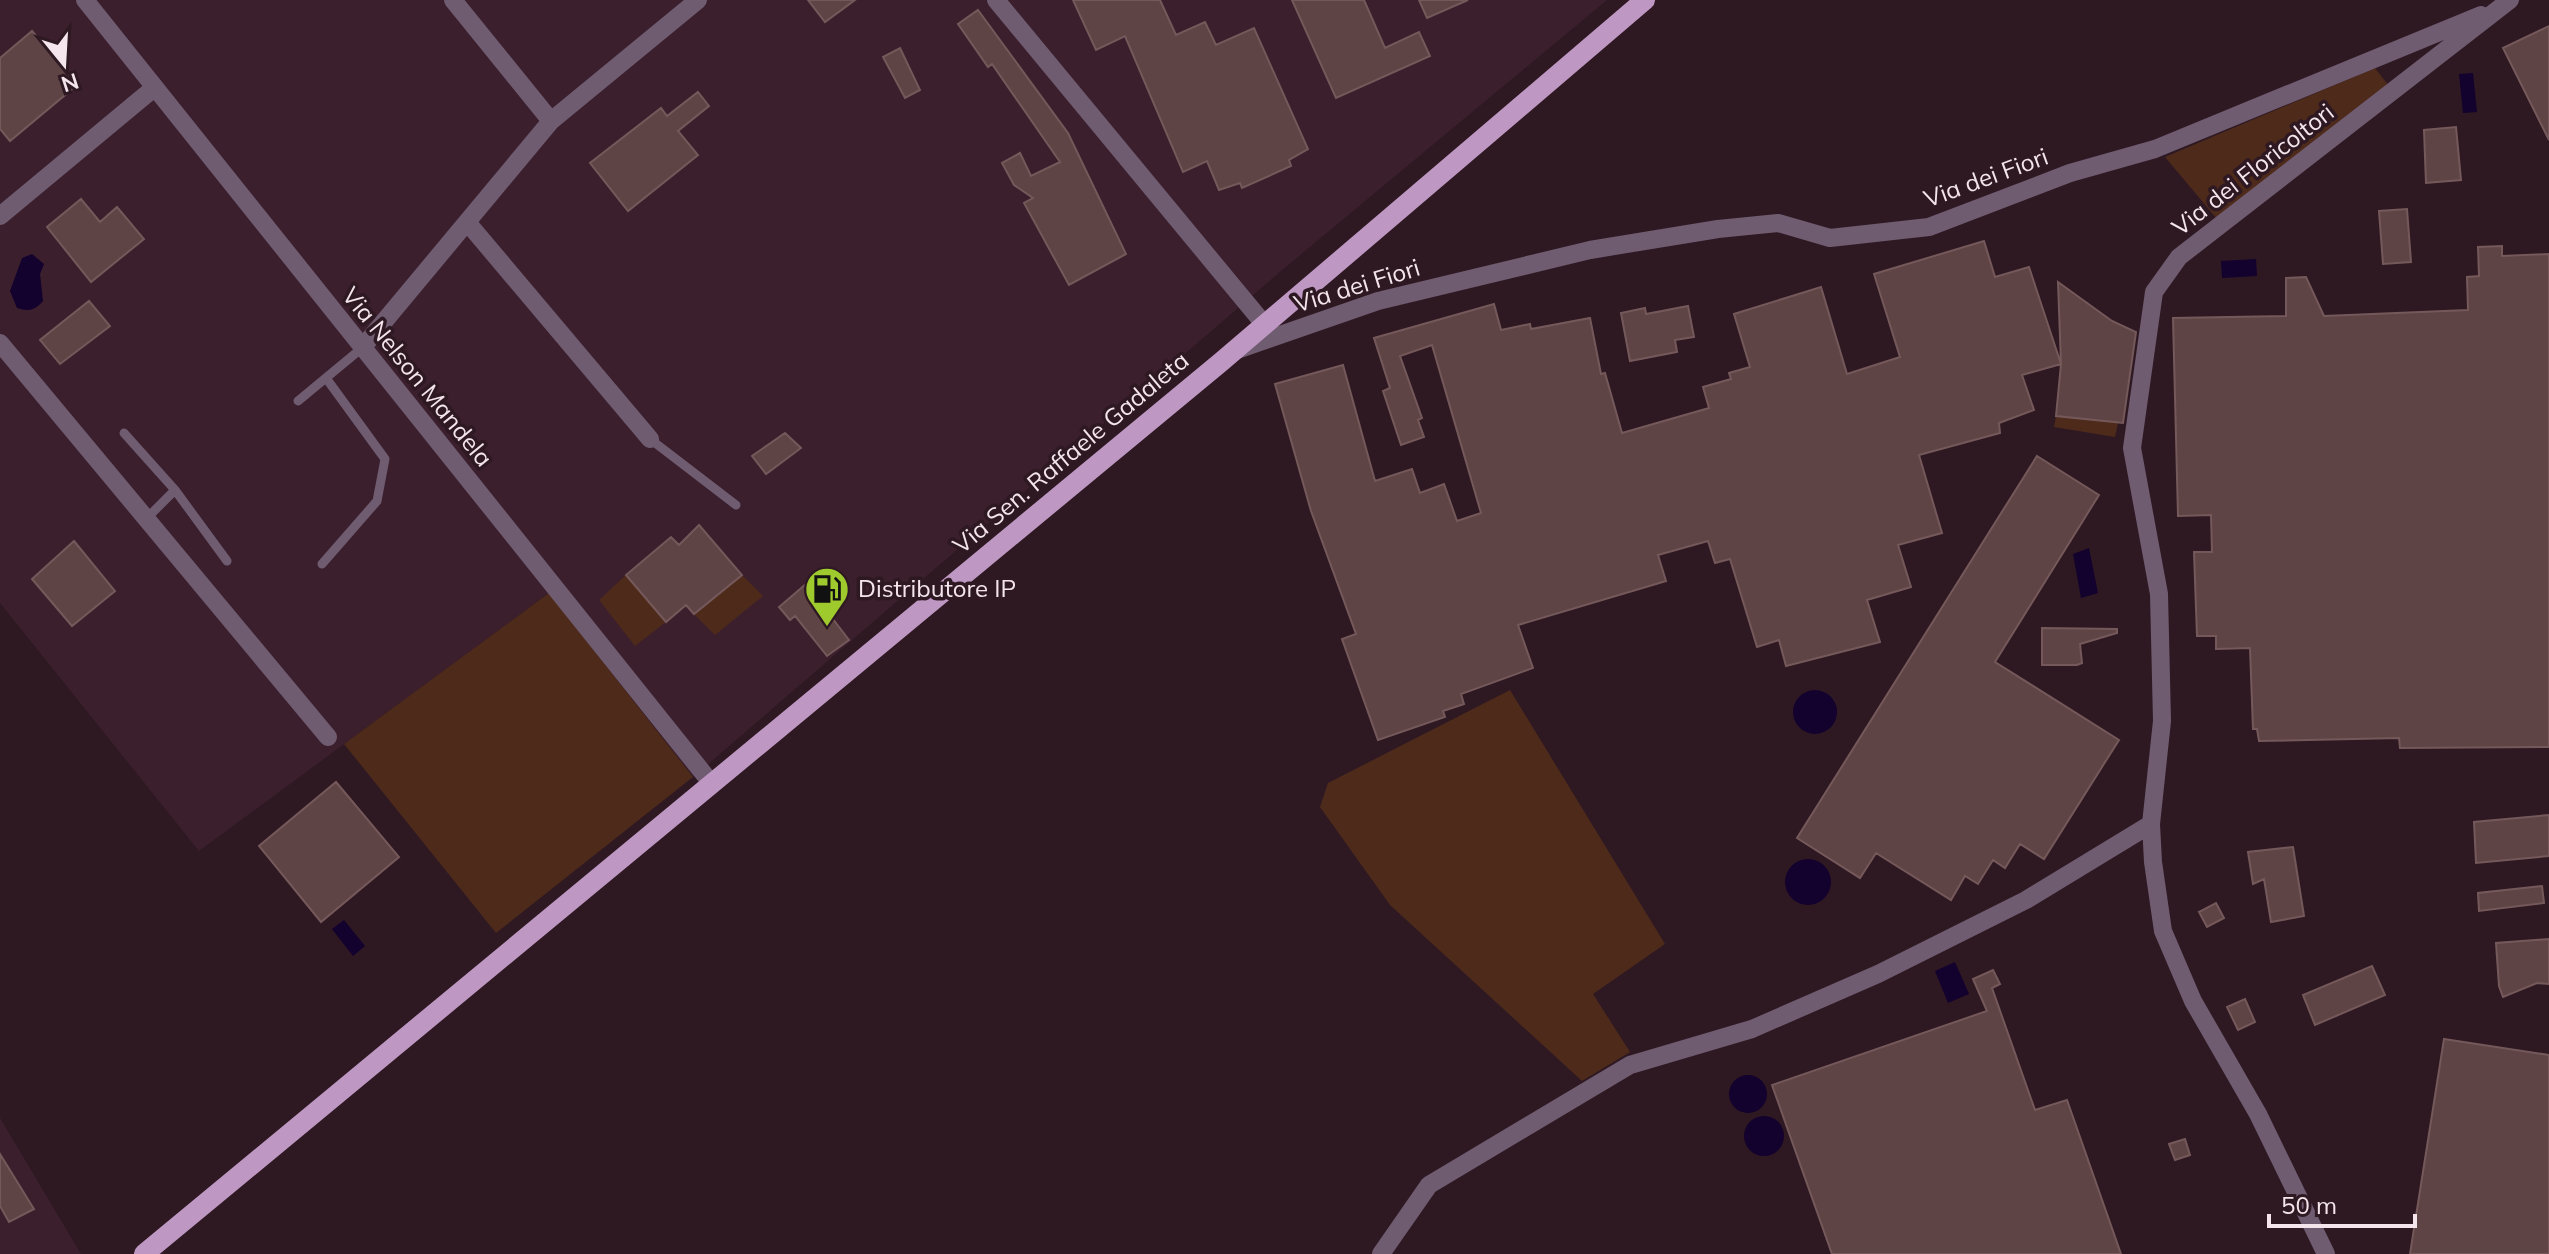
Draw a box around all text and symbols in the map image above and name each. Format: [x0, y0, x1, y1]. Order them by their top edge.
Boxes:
north arrow [24, 24, 104, 104]
text: N [58, 67, 82, 99]
street label: Via dei Floricoltori [2165, 97, 2339, 242]
street label: Via dei Fiori [1919, 141, 2052, 213]
street label: Via dei Fiori [1290, 252, 1423, 318]
street label: Via Nelson Mandela [336, 281, 499, 472]
street label: Via Sen. Raffaele Gadaleta [946, 345, 1194, 560]
fuel station icon: Distributore IP [803, 565, 851, 628]
place label: Distributore IP [858, 573, 1016, 603]
scale bar [2269, 1178, 2415, 1228]
text: 50 m [2281, 1190, 2337, 1220]

